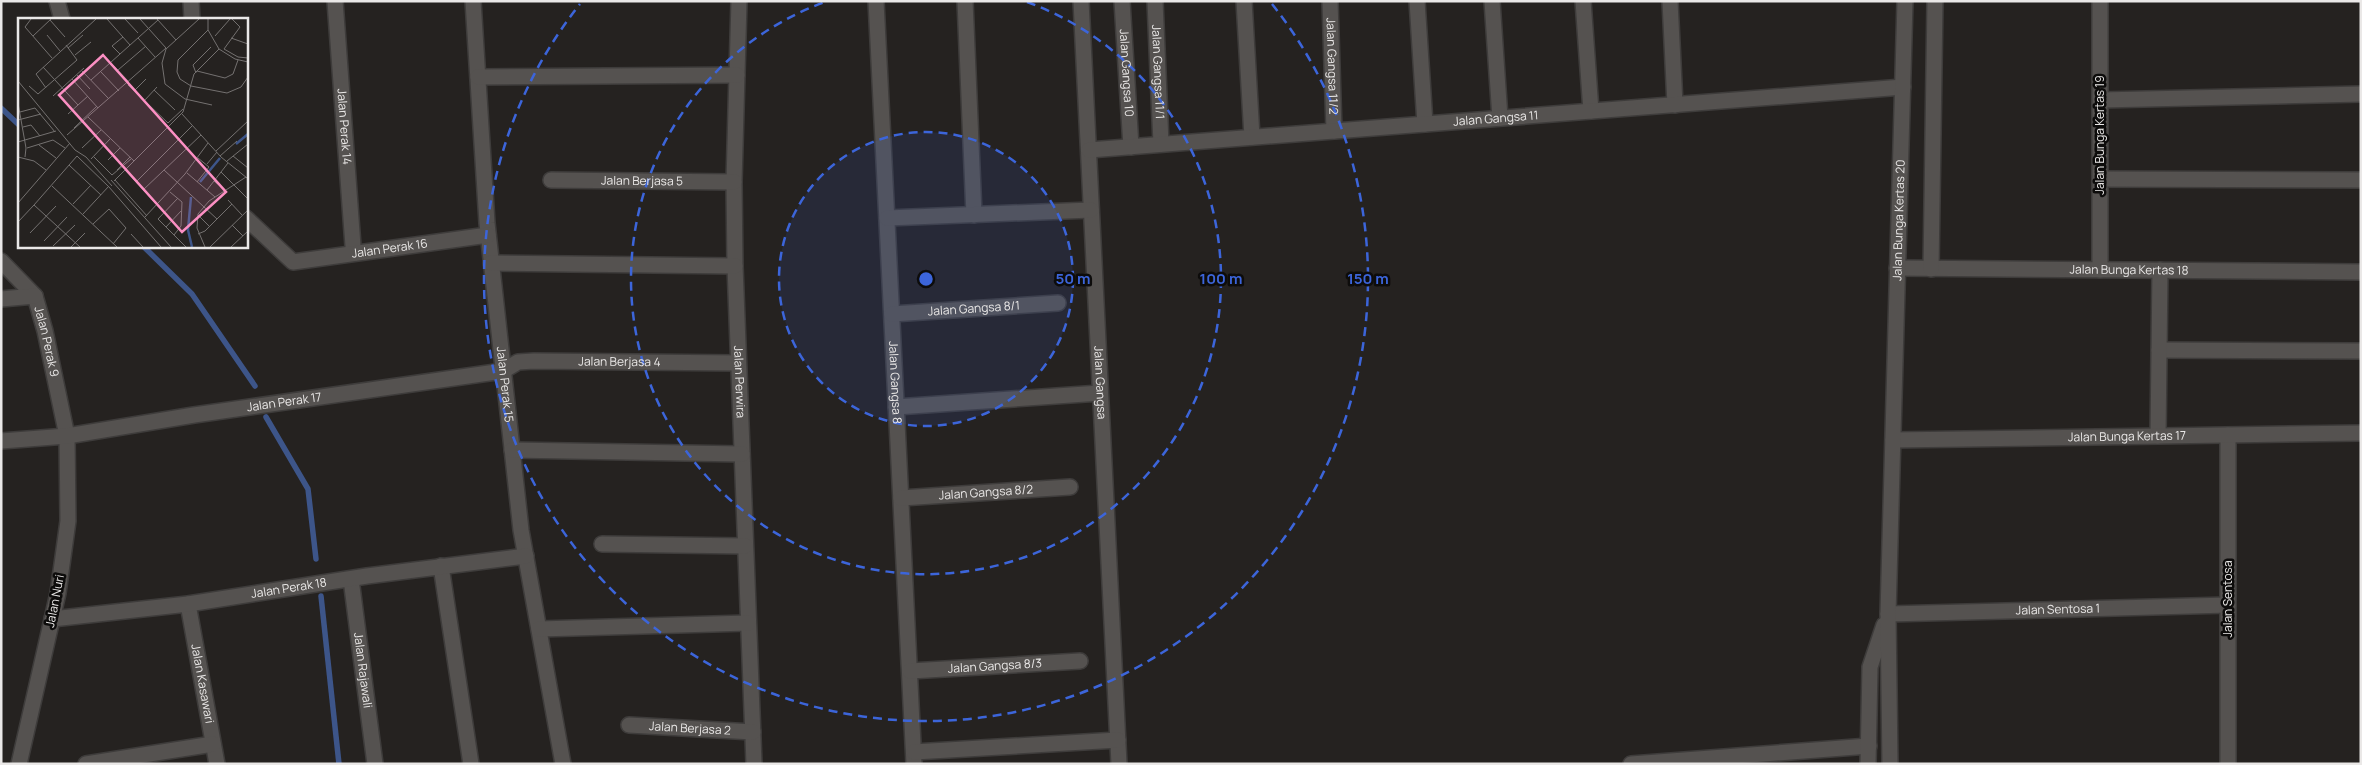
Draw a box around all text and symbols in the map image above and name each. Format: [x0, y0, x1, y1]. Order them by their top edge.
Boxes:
street label: Jalan Gangsa 11/2 [1323, 17, 1342, 115]
inset map [18, 18, 248, 248]
street label: Jalan Gangsa 11/1 [1148, 24, 1169, 120]
street label: Jalan Gangsa 10 [1116, 28, 1138, 117]
street label: Jalan Bunga Kertas 19 [2091, 75, 2108, 195]
street label: Jalan Perak 14 [333, 88, 356, 165]
street label: Jalan Gangsa 11 [1453, 106, 1539, 130]
street label: Jalan Bunga Kertas 20 [1888, 159, 1909, 281]
street label: Jalan Berjasa 5 [601, 172, 683, 189]
street label: Jalan Perak 16 [350, 234, 429, 262]
street label: Jalan Bunga Kertas 18 [2069, 260, 2189, 279]
text: 50 m [1055, 268, 1091, 289]
text: 100 m [1200, 268, 1242, 289]
text: 150 m [1347, 268, 1389, 289]
centre of rings [917, 270, 935, 288]
street label: Jalan Gangsa 8/1 [927, 297, 1020, 320]
street label: Jalan Perak 9 [30, 304, 63, 378]
street label: Jalan Gangsa 8 [885, 341, 906, 424]
street label: Jalan Perwira [730, 345, 750, 418]
street label: Jalan Gangsa [1090, 345, 1111, 420]
street label: Jalan Perak 15 [493, 346, 518, 423]
street label: Jalan Berjasa 4 [578, 352, 661, 370]
street label: Jalan Perak 17 [246, 388, 323, 415]
street label: Jalan Bunga Kertas 17 [2068, 427, 2186, 445]
street label: Jalan Gangsa 8/2 [938, 480, 1034, 504]
street label: Jalan Sentosa [2219, 560, 2236, 638]
street label: Jalan Nuri [41, 573, 68, 629]
street label: Jalan Perak 18 [250, 573, 328, 602]
street label: Jalan Sentosa 1 [2016, 599, 2100, 619]
street label: Jalan Rajawali [350, 631, 377, 709]
street label: Jalan Kasawari [187, 642, 218, 725]
street label: Jalan Gangsa 8/3 [947, 654, 1042, 677]
street label: Jalan Berjasa 2 [649, 717, 731, 739]

